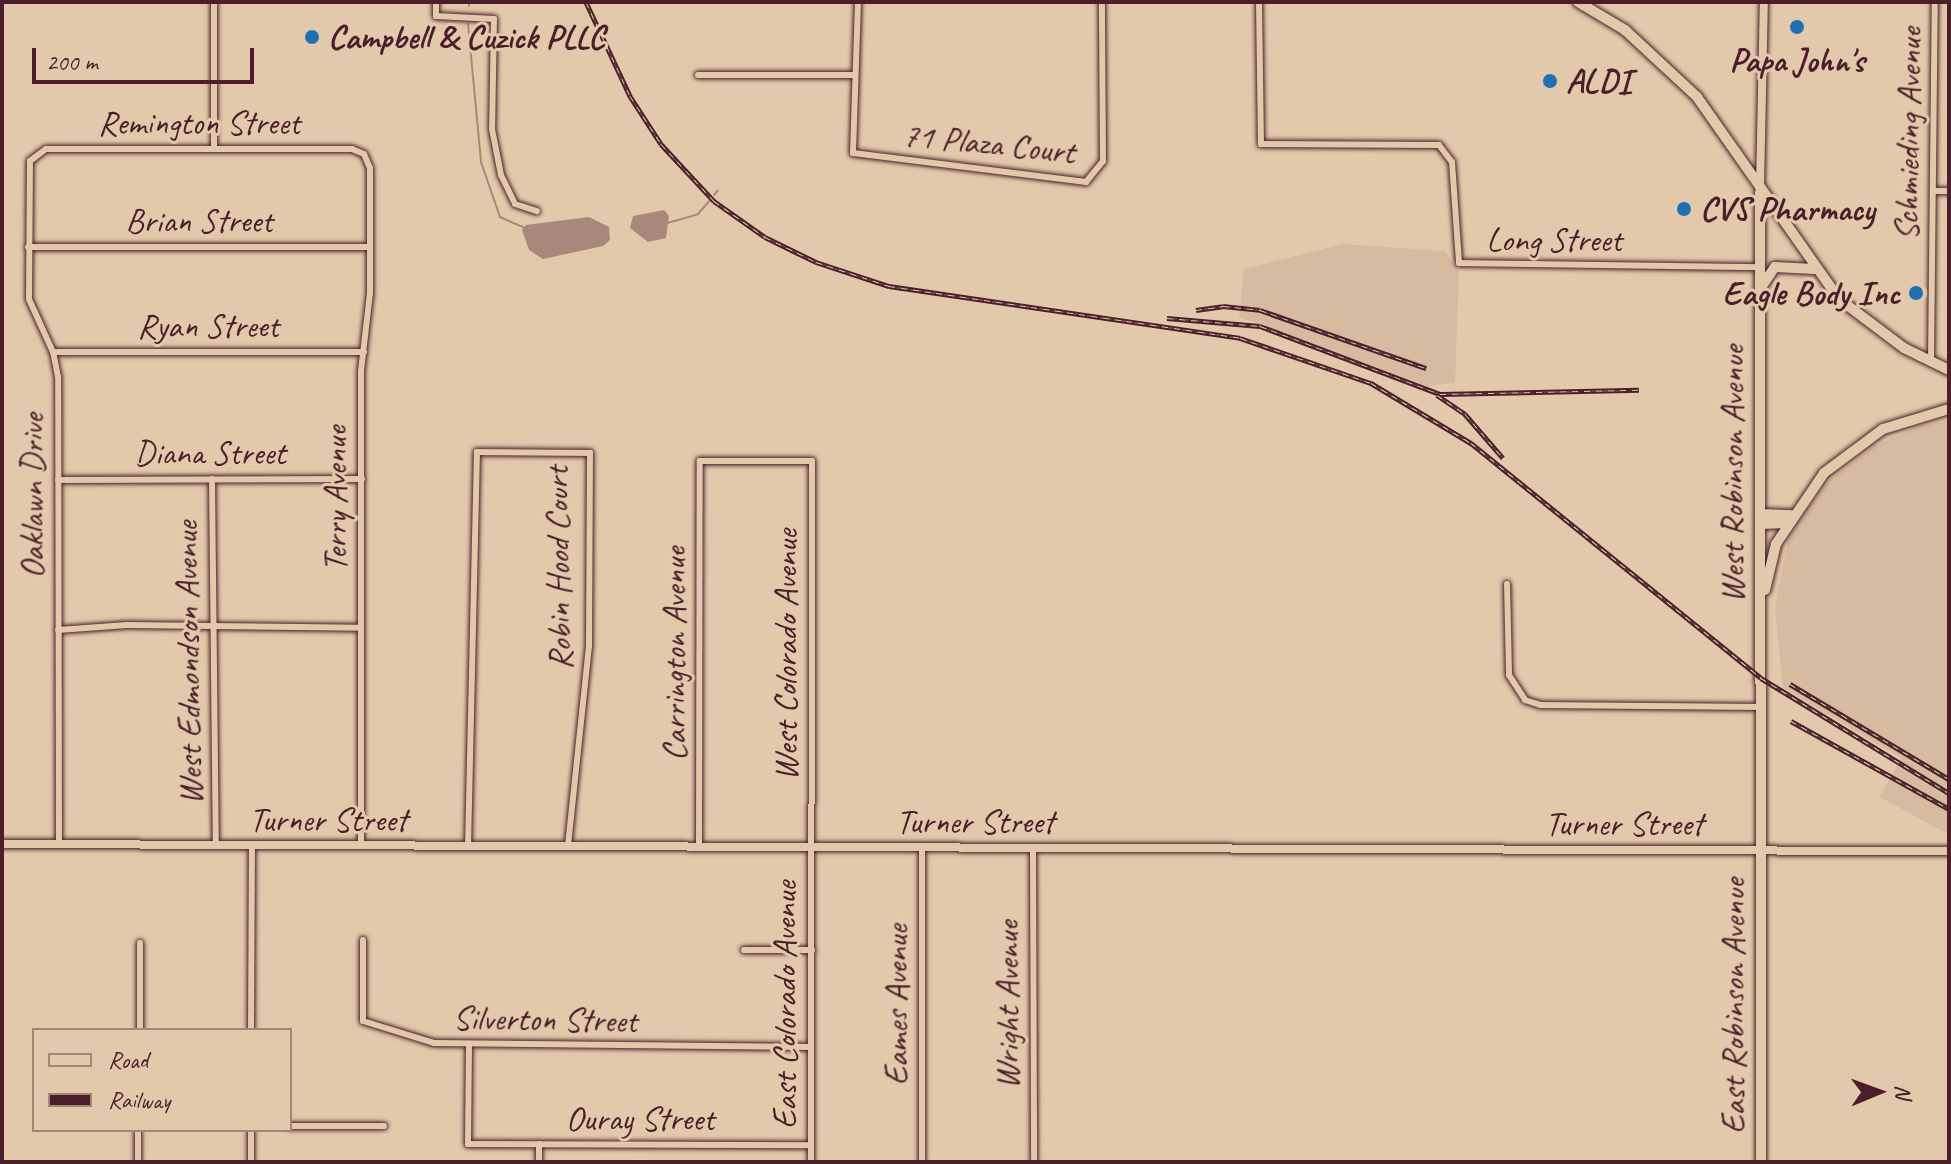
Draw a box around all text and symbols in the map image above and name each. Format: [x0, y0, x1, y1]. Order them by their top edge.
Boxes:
place label: Campbell & Cuzick PLLC [328, 17, 604, 57]
marker: Papa John's [1788, 18, 1806, 36]
street label: Schmieding Avenue [1886, 27, 1930, 241]
marker: Campbell & Cuzick PLLC [303, 28, 321, 46]
scale bar [36, 32, 258, 82]
place label: Papa John's [1730, 40, 1864, 80]
text: 200 m [46, 47, 98, 77]
place label: ALDI [1566, 61, 1631, 101]
marker: ALDI [1541, 72, 1559, 90]
street label: Remington Street [98, 103, 300, 143]
street label: 71 Plaza Court [901, 114, 1077, 172]
place label: CVS Pharmacy [1700, 189, 1875, 229]
marker: CVS Pharmacy [1675, 200, 1693, 218]
street label: Brian Street [125, 201, 273, 241]
street label: Long Street [1486, 220, 1622, 260]
place label: Eagle Body Inc [1724, 273, 1900, 313]
marker: Eagle Body Inc [1907, 284, 1925, 302]
street label: Ryan Street [137, 306, 279, 346]
street label: West Robinson Avenue [1712, 345, 1752, 603]
street label: Oaklawn Drive [12, 413, 52, 579]
street label: Terry Avenue [315, 426, 355, 572]
street label: Diana Street [134, 433, 286, 473]
street label: Robin Hood Court [536, 466, 580, 670]
street label: West Edmondson Avenue [165, 520, 211, 806]
street label: West Colorado Avenue [766, 530, 806, 780]
street label: Carrington Avenue [654, 547, 694, 761]
street label: Turner Street [249, 800, 407, 840]
street label: Turner Street [896, 802, 1054, 842]
street label: Turner Street [1545, 804, 1703, 844]
street label: East Robinson Avenue [1713, 878, 1753, 1134]
street label: East Colorado Avenue [765, 881, 805, 1129]
street label: Wright Avenue [987, 921, 1027, 1089]
street label: Eames Avenue [876, 925, 916, 1085]
street label: Silverton Street [452, 997, 638, 1041]
legend [32, 1028, 292, 1132]
text: Road [108, 1045, 148, 1075]
north arrow [1839, 1052, 1919, 1132]
text: Railway [108, 1085, 170, 1115]
text: N [1889, 1085, 1917, 1099]
street label: Ouray Street [565, 1099, 715, 1139]

